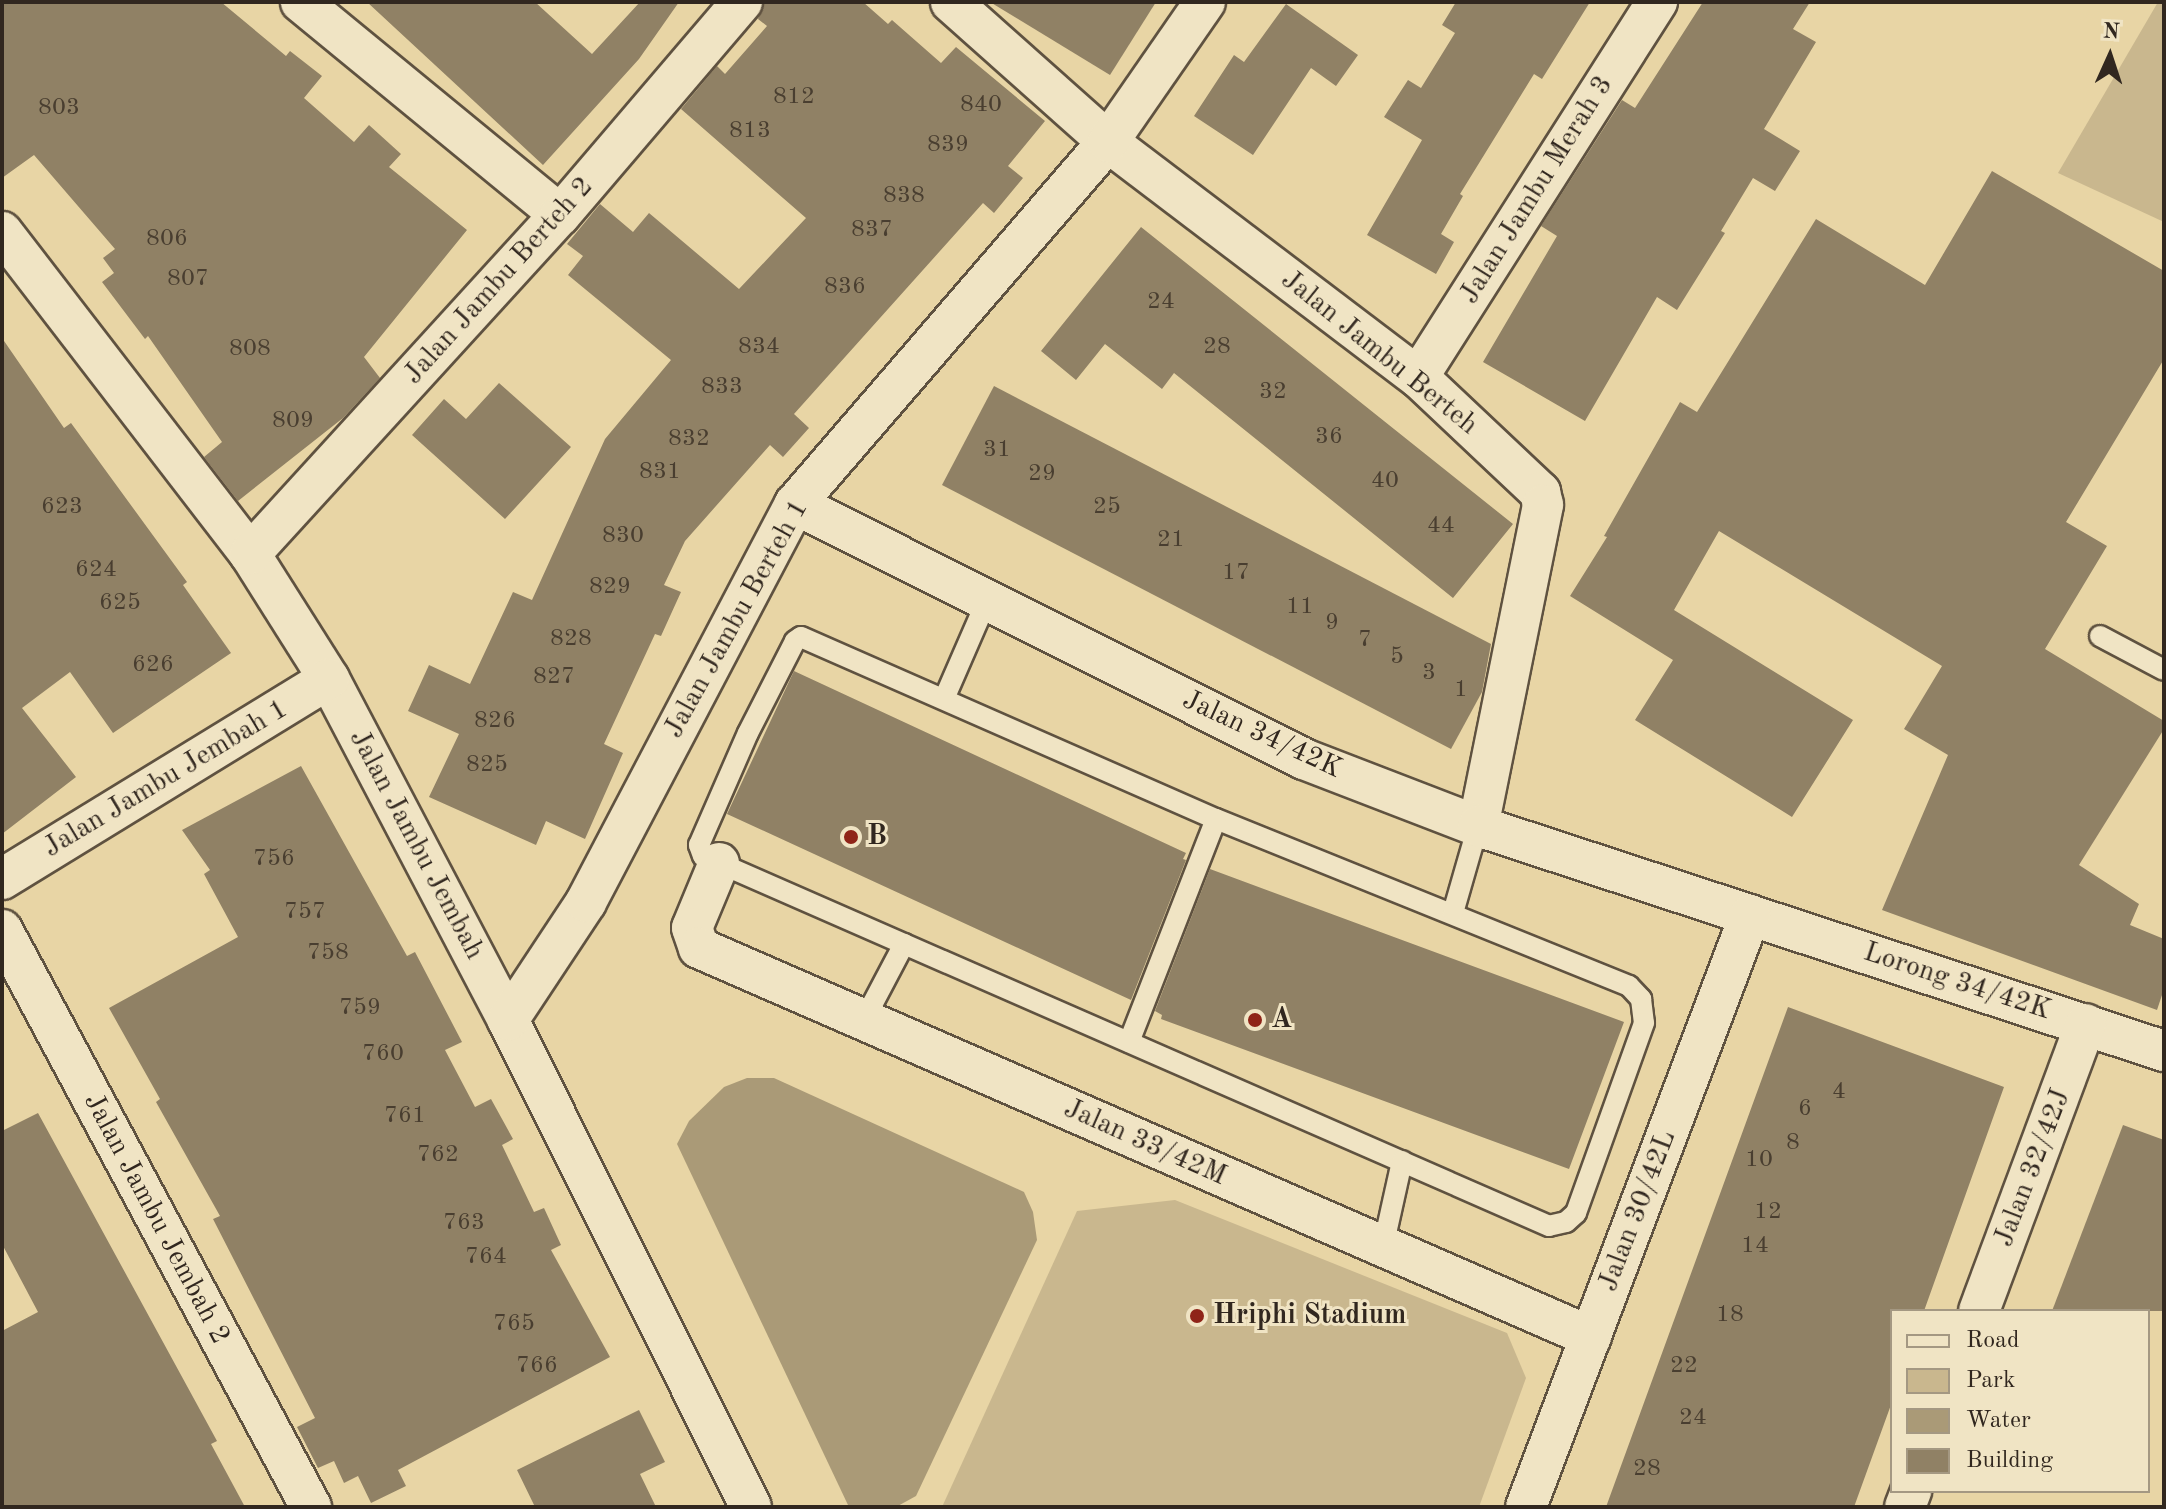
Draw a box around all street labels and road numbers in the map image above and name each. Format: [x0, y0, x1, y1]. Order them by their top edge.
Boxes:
street label: Jalan Jambu Merah 3 [1453, 70, 1621, 310]
street label: Jalan Jambu Berteh 2 [397, 170, 601, 392]
street label: Jalan Jambu Berteh [1274, 263, 1484, 443]
street label: Jalan Jambu Berteh 1 [658, 494, 816, 744]
street label: Jalan 34/42K [1177, 683, 1347, 787]
street label: Jalan Jambu Jembah 1 [38, 693, 294, 865]
street label: Jalan Jambu Jembah [341, 724, 491, 966]
street label: Lorong 34/42K [1859, 936, 2055, 1028]
street label: Jalan 32/42J [1988, 1084, 2078, 1252]
street label: Jalan Jambu Jembah 2 [76, 1088, 236, 1350]
street label: Jalan 33/42M [1059, 1092, 1231, 1194]
street label: Jalan 30/42L [1592, 1126, 1684, 1296]

